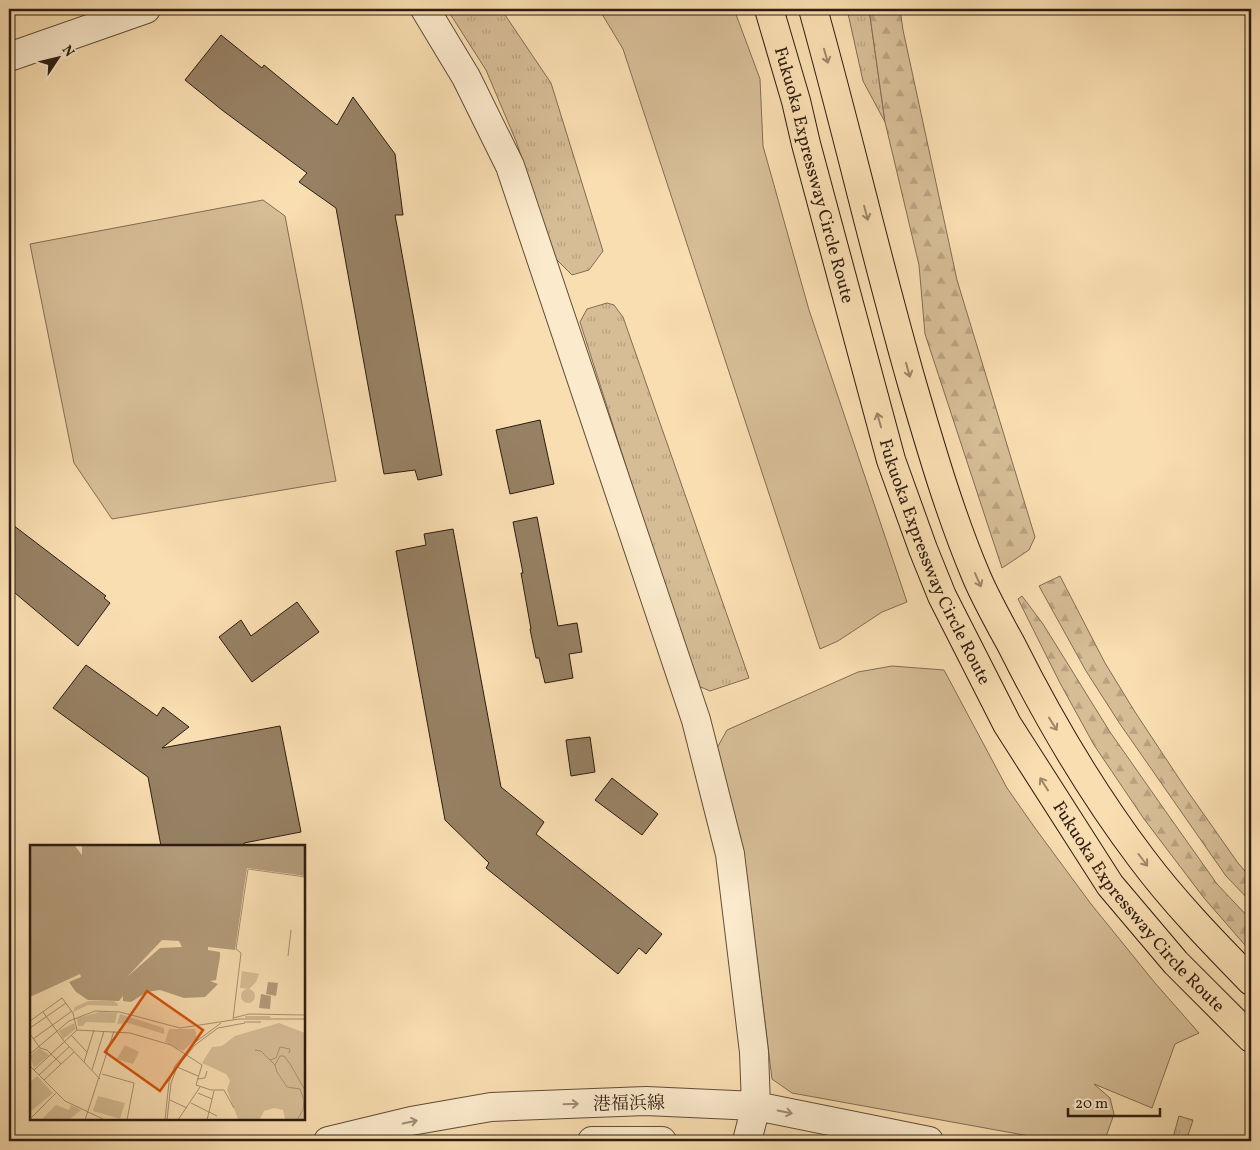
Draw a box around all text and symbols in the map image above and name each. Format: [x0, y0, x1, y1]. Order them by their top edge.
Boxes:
north arrow [32, 32, 82, 82]
text: N [57, 42, 78, 61]
street label: Fukuoka Expressway Circle Route [767, 44, 859, 306]
one-way arrow [822, 47, 831, 63]
one-way arrow [862, 205, 871, 221]
one-way arrow [904, 362, 914, 378]
one-way arrow [874, 412, 884, 428]
street label: Fukuoka Expressway Circle Route [872, 436, 996, 690]
one-way arrow [974, 572, 984, 587]
one-way arrow [1048, 717, 1059, 731]
one-way arrow [1039, 778, 1049, 792]
street label: Fukuoka Expressway Circle Route [1046, 797, 1230, 1019]
inset map [30, 845, 305, 1120]
one-way arrow [1137, 853, 1148, 866]
scale bar [1068, 1085, 1160, 1117]
street label: 港福浜線 [593, 1091, 665, 1118]
text: 20 m [1075, 1094, 1108, 1115]
one-way arrow [562, 1099, 579, 1109]
one-way arrow [777, 1107, 793, 1117]
one-way arrow [401, 1116, 417, 1126]

